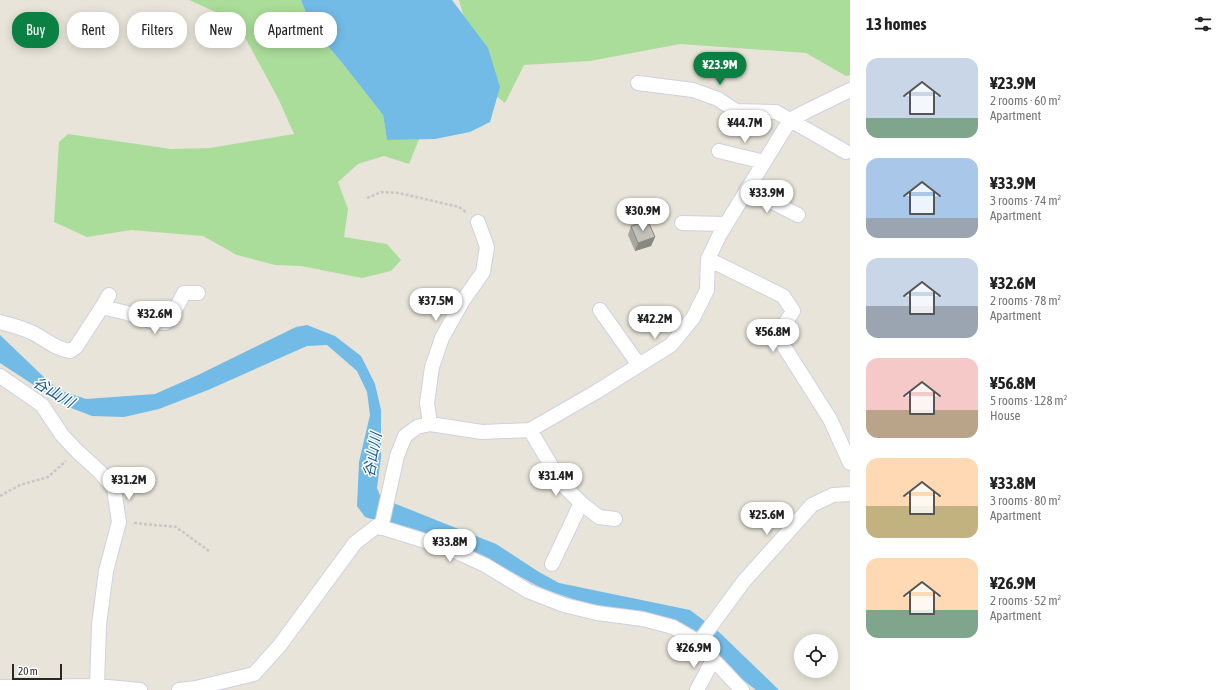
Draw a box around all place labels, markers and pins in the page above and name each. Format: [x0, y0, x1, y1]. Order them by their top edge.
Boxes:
pin: ¥23.9M [687, 52, 753, 86]
pin: ¥44.7M [712, 110, 778, 144]
pin: ¥33.9M [734, 180, 800, 214]
pin: ¥30.9M [610, 198, 676, 232]
pin: ¥37.5M [403, 288, 469, 322]
pin: ¥32.6M [122, 301, 188, 335]
pin: ¥42.2M [622, 306, 688, 340]
pin: ¥56.8M [740, 319, 806, 353]
pin: ¥31.4M [523, 463, 589, 497]
pin: ¥31.2M [96, 467, 162, 501]
pin: ¥25.6M [734, 502, 800, 536]
pin: ¥33.8M [417, 529, 483, 563]
pin: ¥26.9M [661, 635, 727, 669]

